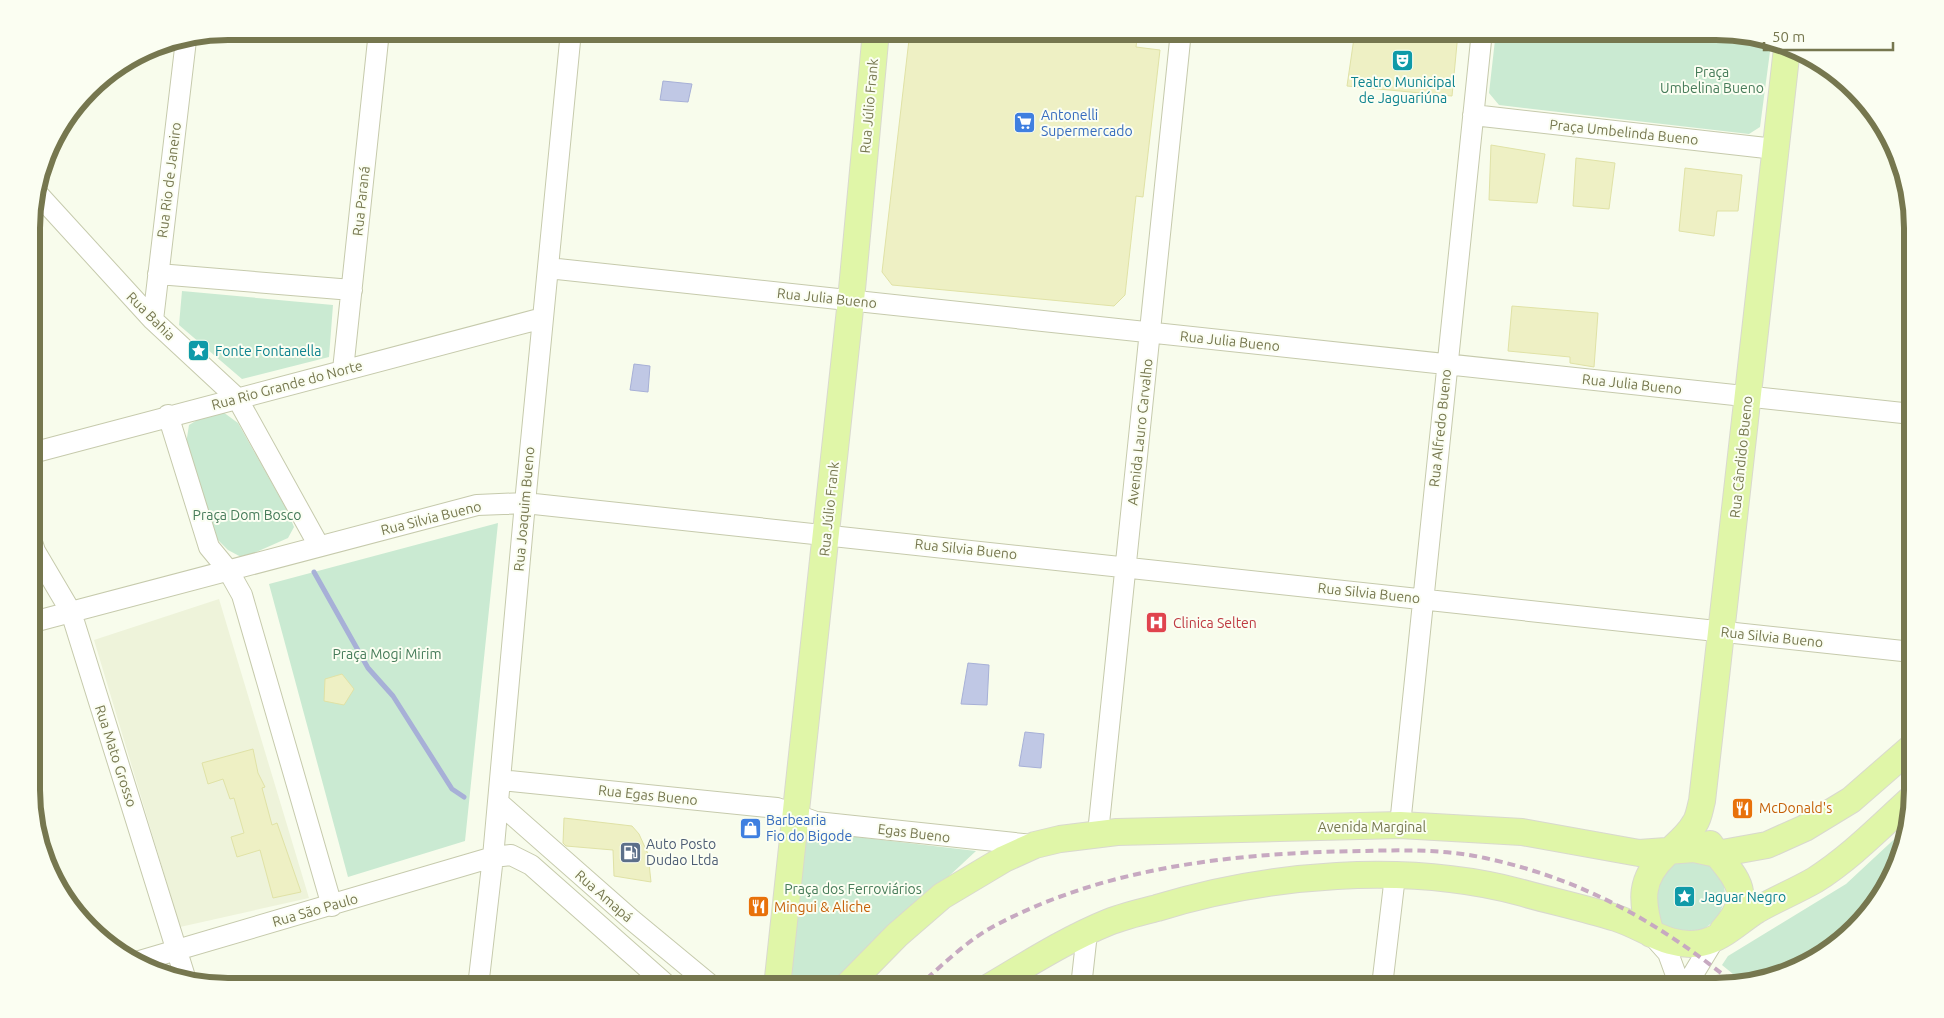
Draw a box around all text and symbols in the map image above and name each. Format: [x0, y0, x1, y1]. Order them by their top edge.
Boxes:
scale bar [1764, 20, 1893, 52]
text: 50 m [1772, 28, 1805, 45]
theatre icon: Teatro Municipal de Jaguariúna [1391, 48, 1415, 72]
street label: Rua Júlio Frank [857, 58, 881, 154]
park label: Praça Umbelina Bueno [1660, 64, 1764, 96]
place label: Teatro Municipal de Jaguariúna [1351, 74, 1456, 106]
place label: Antonelli Supermercado [1041, 107, 1133, 139]
supermarket icon: Antonelli Supermercado [1013, 111, 1037, 135]
street label: Praça Umbelinda Bueno [1549, 116, 1699, 148]
street label: Rua Rio de Janeiro [154, 121, 184, 239]
street label: Rua Paraná [349, 165, 373, 237]
street label: Rua Julia Bueno [776, 285, 878, 311]
street label: Rua Bahia [123, 288, 179, 344]
street label: Rua Julia Bueno [1179, 328, 1281, 354]
place icon: Fonte Fontanella [187, 339, 211, 363]
place label: Fonte Fontanella [215, 343, 321, 359]
street label: Rua Rio Grande do Norte [210, 357, 364, 413]
street label: Avenida Lauro Carvalho [1124, 358, 1156, 506]
street label: Rua Alfredo Bueno [1426, 368, 1454, 488]
street label: Rua Julia Bueno [1581, 371, 1683, 397]
street label: Rua Cândido Bueno [1727, 395, 1755, 519]
street label: Rua Joaquim Bueno [511, 446, 537, 572]
street label: Rua Júlio Frank [816, 461, 842, 557]
street label: Rua Silvia Bueno [379, 498, 483, 538]
park label: Praça Dom Bosco [193, 507, 301, 523]
street label: Rua Silvia Bueno [914, 536, 1018, 562]
street label: Rua Silvia Bueno [1317, 580, 1421, 606]
hospital icon: Clinica Selten [1145, 611, 1169, 635]
place label: Clinica Selten [1173, 615, 1257, 631]
street label: Rua Silvia Bueno [1720, 624, 1824, 650]
park label: Praça Mogi Mirim [332, 646, 442, 662]
street label: Rua Mato Grosso [92, 703, 140, 809]
street label: Rua Egas Bueno [597, 782, 699, 808]
restaurant icon: McDonald's [1731, 796, 1755, 820]
place label: McDonald's [1759, 800, 1832, 816]
place label: Barbearia Fio do Bigode [766, 812, 852, 844]
shop icon: Barbearia Fio do Bigode [738, 816, 762, 840]
street label: Avenida Marginal [1318, 819, 1427, 835]
street label: Egas Bueno [877, 821, 951, 845]
place label: Auto Posto Dudao Ltda [646, 836, 719, 868]
fuel station icon: Auto Posto Dudao Ltda [618, 840, 642, 864]
street label: Rua Amapá [572, 867, 636, 925]
park label: Praça dos Ferroviários [784, 881, 922, 897]
place icon: Jaguar Negro [1673, 885, 1697, 909]
place label: Jaguar Negro [1701, 889, 1786, 905]
street label: Rua São Paulo [270, 890, 360, 930]
restaurant icon: Mingui & Aliche [746, 895, 770, 919]
place label: Mingui & Aliche [774, 899, 871, 915]

